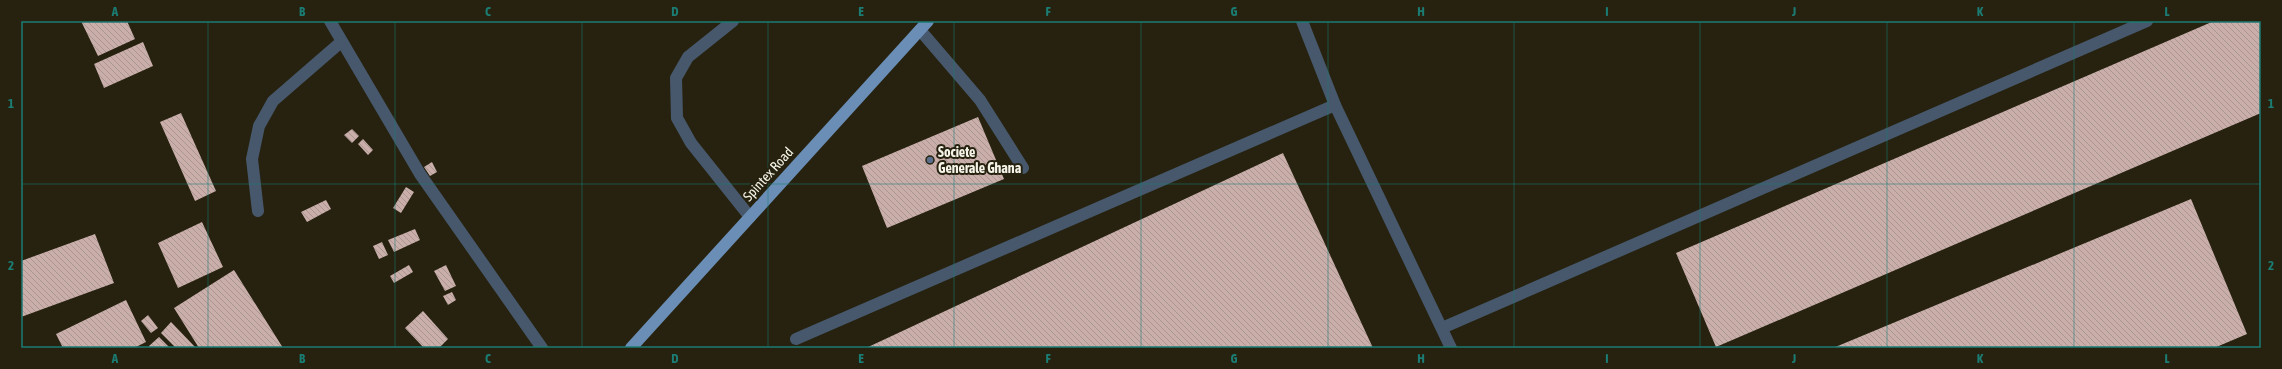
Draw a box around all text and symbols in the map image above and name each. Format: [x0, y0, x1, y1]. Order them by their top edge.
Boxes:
text: A [111, 4, 119, 19]
text: B [299, 4, 306, 19]
text: C [485, 4, 491, 19]
text: D [671, 4, 679, 19]
text: E [858, 4, 864, 19]
text: F [1045, 4, 1051, 19]
text: G [1231, 4, 1238, 19]
text: H [1417, 4, 1425, 19]
text: I [1605, 4, 1609, 19]
text: J [1791, 4, 1796, 19]
text: K [1977, 4, 1984, 19]
text: L [2164, 4, 2170, 19]
text: 1 [8, 96, 14, 111]
text: 1 [2268, 96, 2274, 111]
street label: Spintex Road [740, 144, 796, 204]
place label: Societe Generale Ghana [938, 144, 1022, 176]
marker: Societe Generale Ghana [925, 155, 935, 165]
text: 2 [8, 258, 14, 273]
text: 2 [2268, 258, 2274, 273]
text: A [111, 351, 119, 366]
text: B [299, 351, 306, 366]
text: C [485, 351, 491, 366]
text: D [671, 351, 679, 366]
text: E [858, 351, 864, 366]
text: F [1045, 351, 1051, 366]
text: G [1231, 351, 1238, 366]
text: H [1417, 351, 1425, 366]
text: I [1605, 351, 1609, 366]
text: J [1791, 351, 1796, 366]
text: K [1977, 351, 1984, 366]
text: L [2164, 351, 2170, 366]

